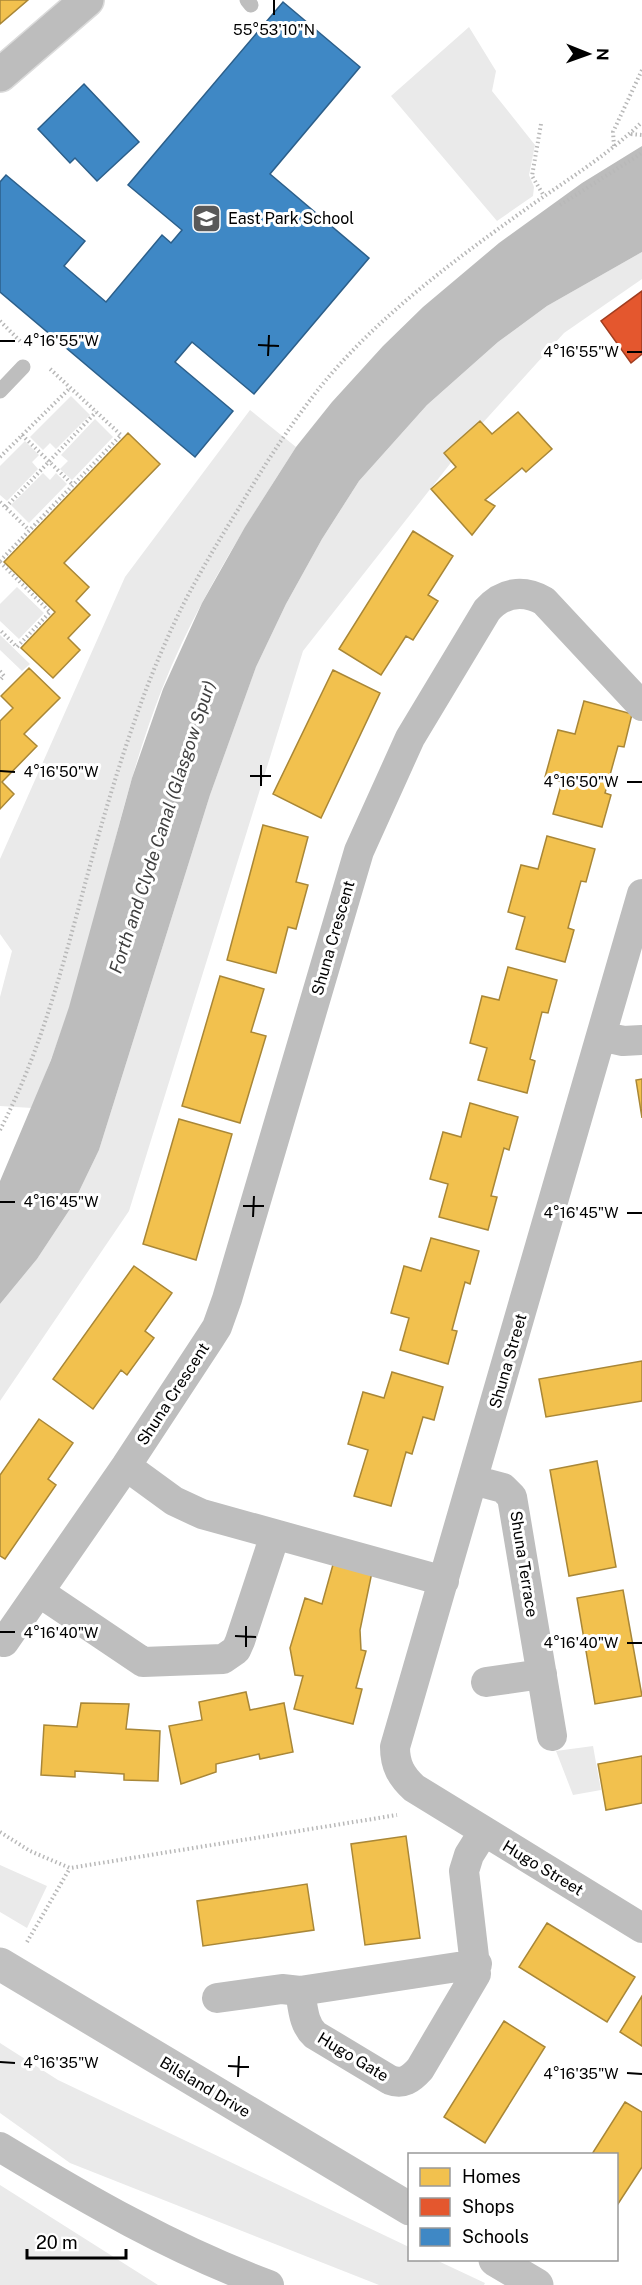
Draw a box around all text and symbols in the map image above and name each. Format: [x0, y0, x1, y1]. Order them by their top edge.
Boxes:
text: 55°53'10"N [233, 21, 315, 38]
north arrow [558, 24, 618, 84]
text: N [593, 48, 612, 61]
school or university icon: East Park School [191, 202, 223, 234]
place label: East Park School [228, 209, 354, 228]
text: 4°16'55"W [23, 332, 99, 349]
text: 4°16'55"W [543, 343, 619, 360]
water label: Forth and Clyde Canal (Glasgow Spur) [105, 678, 219, 976]
text: 4°16'50"W [23, 763, 99, 780]
text: 4°16'50"W [543, 773, 619, 790]
street label: Shuna Crescent [308, 878, 358, 998]
text: 4°16'45"W [23, 1193, 99, 1210]
text: 4°16'45"W [543, 1204, 619, 1221]
street label: Shuna Street [485, 1311, 531, 1411]
street label: Shuna Crescent [133, 1339, 213, 1449]
street label: Shuna Terrace [506, 1509, 542, 1619]
text: 4°16'40"W [24, 1624, 98, 1641]
text: 4°16'40"W [544, 1634, 618, 1651]
street label: Hugo Street [499, 1836, 587, 1900]
street label: Hugo Gate [314, 2028, 392, 2086]
street label: Bilsland Drive [156, 2053, 254, 2121]
text: 4°16'35"W [23, 2054, 99, 2071]
text: 4°16'35"W [543, 2065, 619, 2082]
legend [408, 2153, 618, 2261]
text: Homes [462, 2166, 521, 2187]
text: Shops [462, 2196, 514, 2217]
scale bar [27, 2222, 126, 2260]
text: Schools [462, 2226, 529, 2247]
text: 20 m [36, 2232, 78, 2253]

